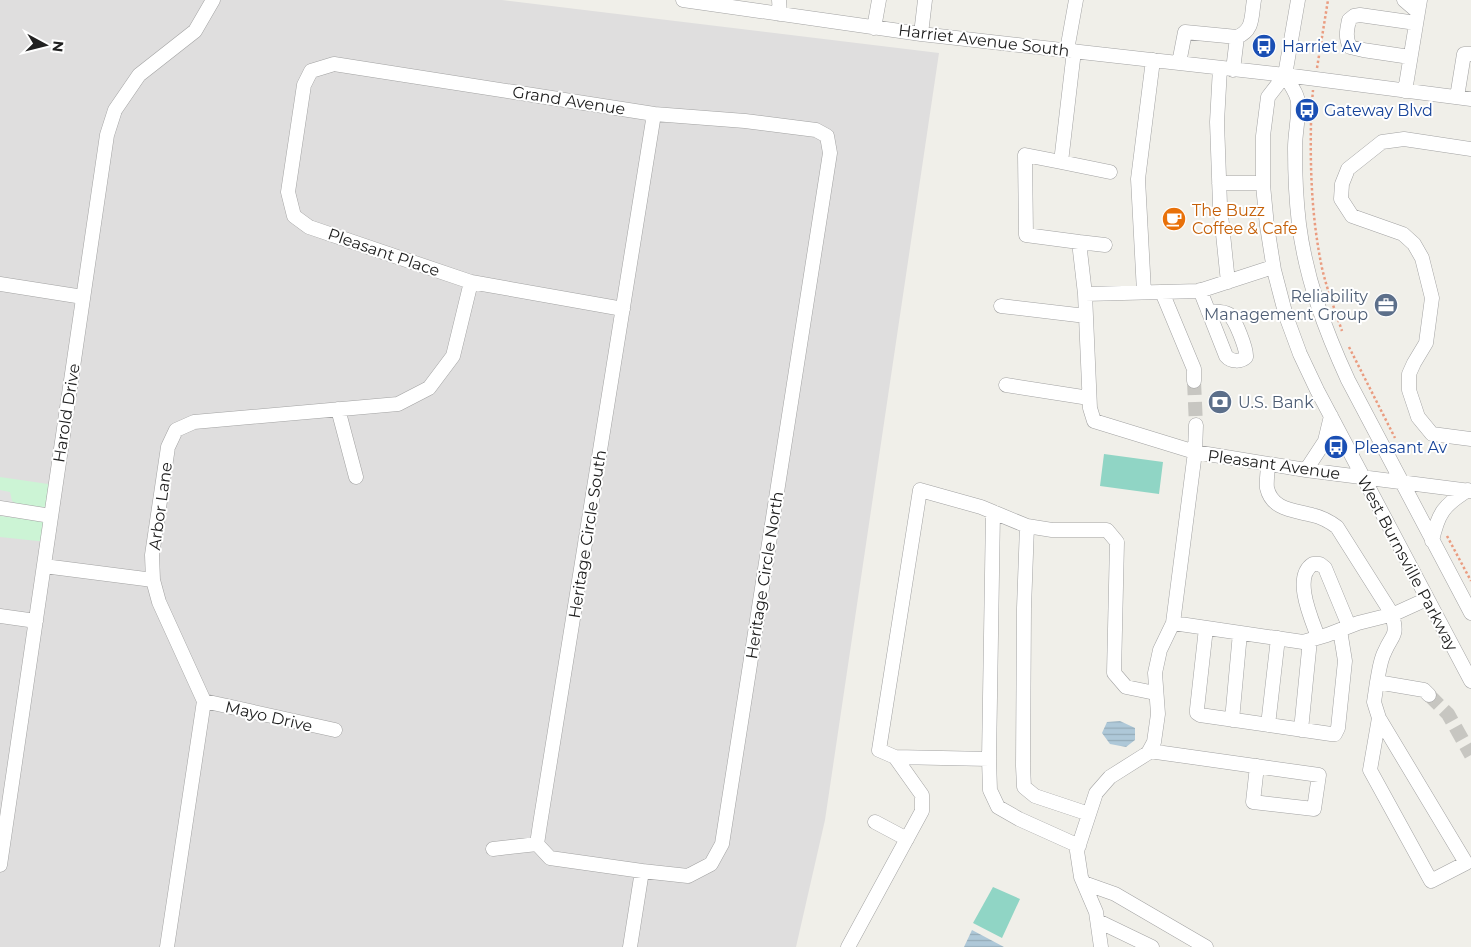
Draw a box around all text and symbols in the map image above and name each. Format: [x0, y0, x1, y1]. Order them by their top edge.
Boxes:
north arrow [20, 20, 70, 70]
street label: Harriet Avenue South [897, 21, 1071, 60]
bus stop icon: Harriet Av [1251, 33, 1277, 59]
place label: Harriet Av [1282, 37, 1362, 56]
text: N [48, 40, 68, 53]
street label: Grand Avenue [511, 82, 627, 119]
bus stop icon: Gateway Blvd [1294, 97, 1320, 123]
place label: Gateway Blvd [1324, 101, 1433, 120]
place label: The Buzz Coffee & Cafe [1192, 201, 1298, 238]
cafe icon: The Buzz Coffee & Cafe [1161, 206, 1187, 232]
street label: Pleasant Place [325, 224, 442, 281]
place label: Reliability Management Group [1204, 287, 1368, 324]
office icon: Reliability Management Group [1373, 292, 1399, 318]
street label: Harold Drive [49, 362, 84, 464]
bank icon: U.S. Bank [1207, 389, 1233, 415]
place label: U.S. Bank [1238, 393, 1314, 412]
bus stop icon: Pleasant Av [1323, 434, 1349, 460]
place label: Pleasant Av [1354, 438, 1447, 457]
street label: Pleasant Avenue [1206, 446, 1341, 483]
street label: Heritage Circle South [565, 448, 610, 620]
street label: Arbor Lane [145, 461, 176, 551]
street label: West Burnsville Parkway [1353, 472, 1462, 654]
street label: Heritage Circle North [742, 490, 787, 660]
street label: Mayo Drive [223, 697, 314, 736]

